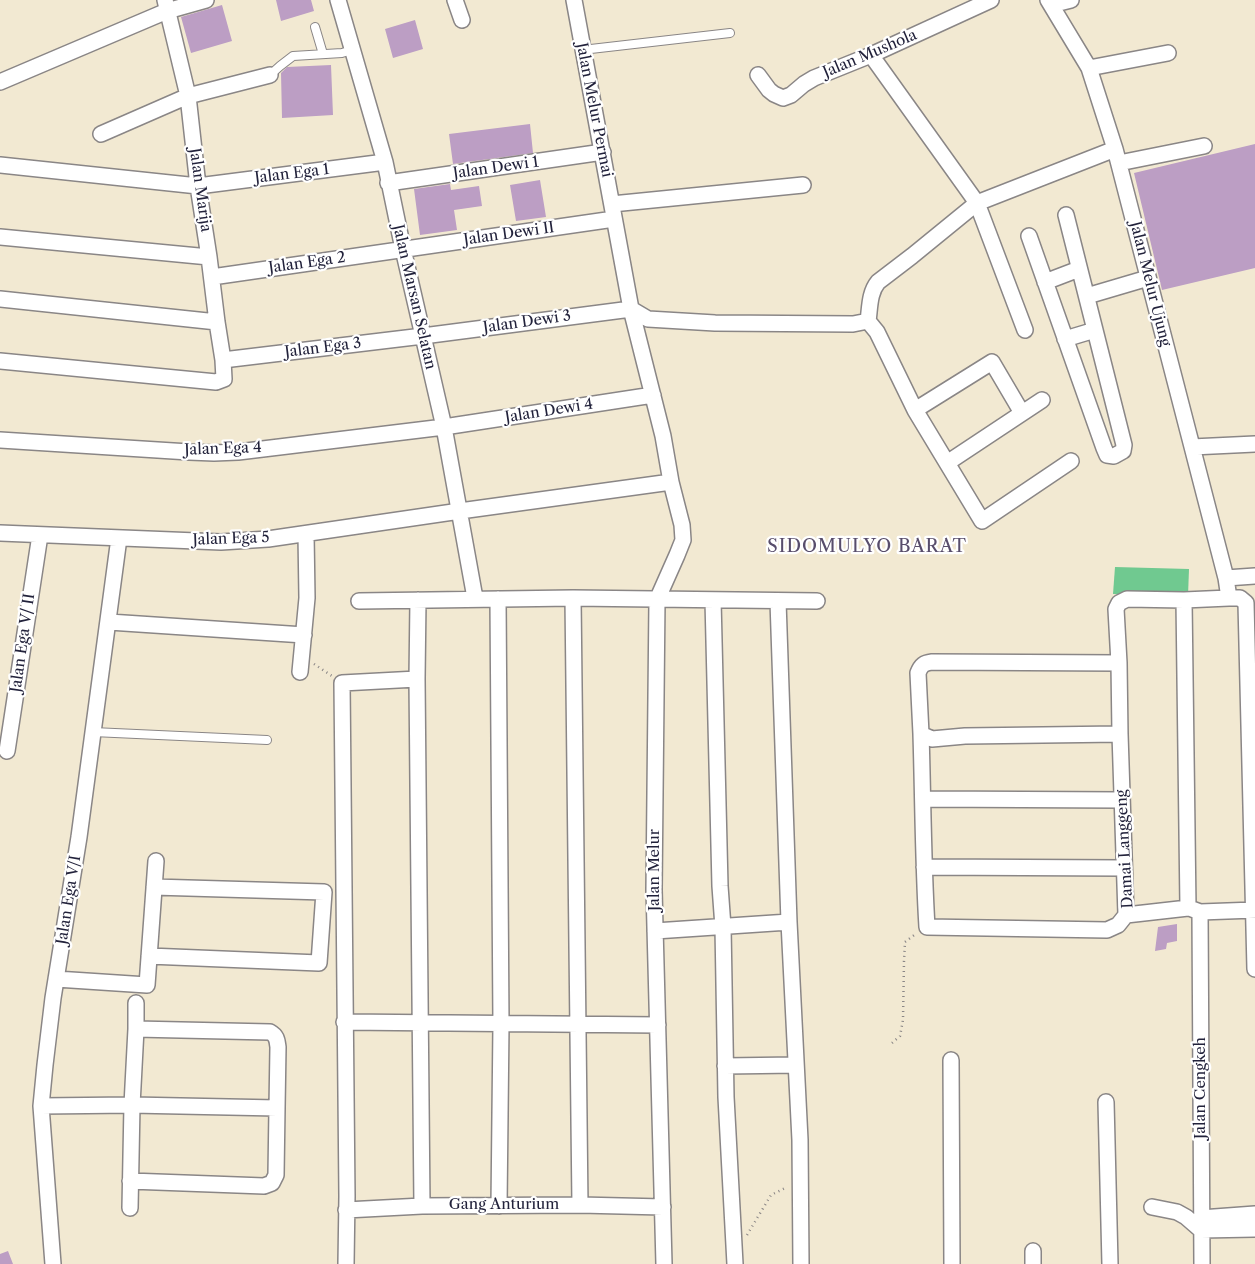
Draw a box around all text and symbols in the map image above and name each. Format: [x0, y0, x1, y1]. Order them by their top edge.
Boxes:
street label: Jalan Mushola [820, 26, 920, 82]
street label: Jalan Melur Permai [572, 41, 616, 179]
street label: Jalan Marija [185, 147, 215, 233]
street label: Jalan Dewi 1 [452, 153, 540, 183]
street label: Jalan Ega 1 [254, 160, 330, 188]
street label: Jalan Dewi II [463, 219, 555, 249]
street label: Jalan Melur Ujung [1126, 220, 1174, 348]
street label: Jalan Marsan Selatan [389, 223, 439, 371]
street label: Jalan Ega 2 [267, 249, 347, 277]
street label: Jalan Dewi 3 [482, 307, 572, 337]
street label: Jalan Ega 3 [284, 334, 362, 362]
street label: Jalan Dewi 4 [504, 395, 594, 427]
street label: Jalan Ega 4 [184, 439, 262, 459]
street label: Jalan Ega 5 [192, 529, 270, 549]
district label: SIDOMULYO BARAT [765, 536, 969, 558]
street label: Jalan Ega V/ II [7, 592, 39, 694]
street label: Damai Langgeng [1113, 789, 1137, 909]
street label: Jalan Melur [646, 829, 664, 911]
street label: Jalan Ega V/I [53, 854, 85, 946]
street label: Jalan Cengkeh [1192, 1037, 1210, 1139]
street label: Gang Anturium [449, 1196, 559, 1214]

